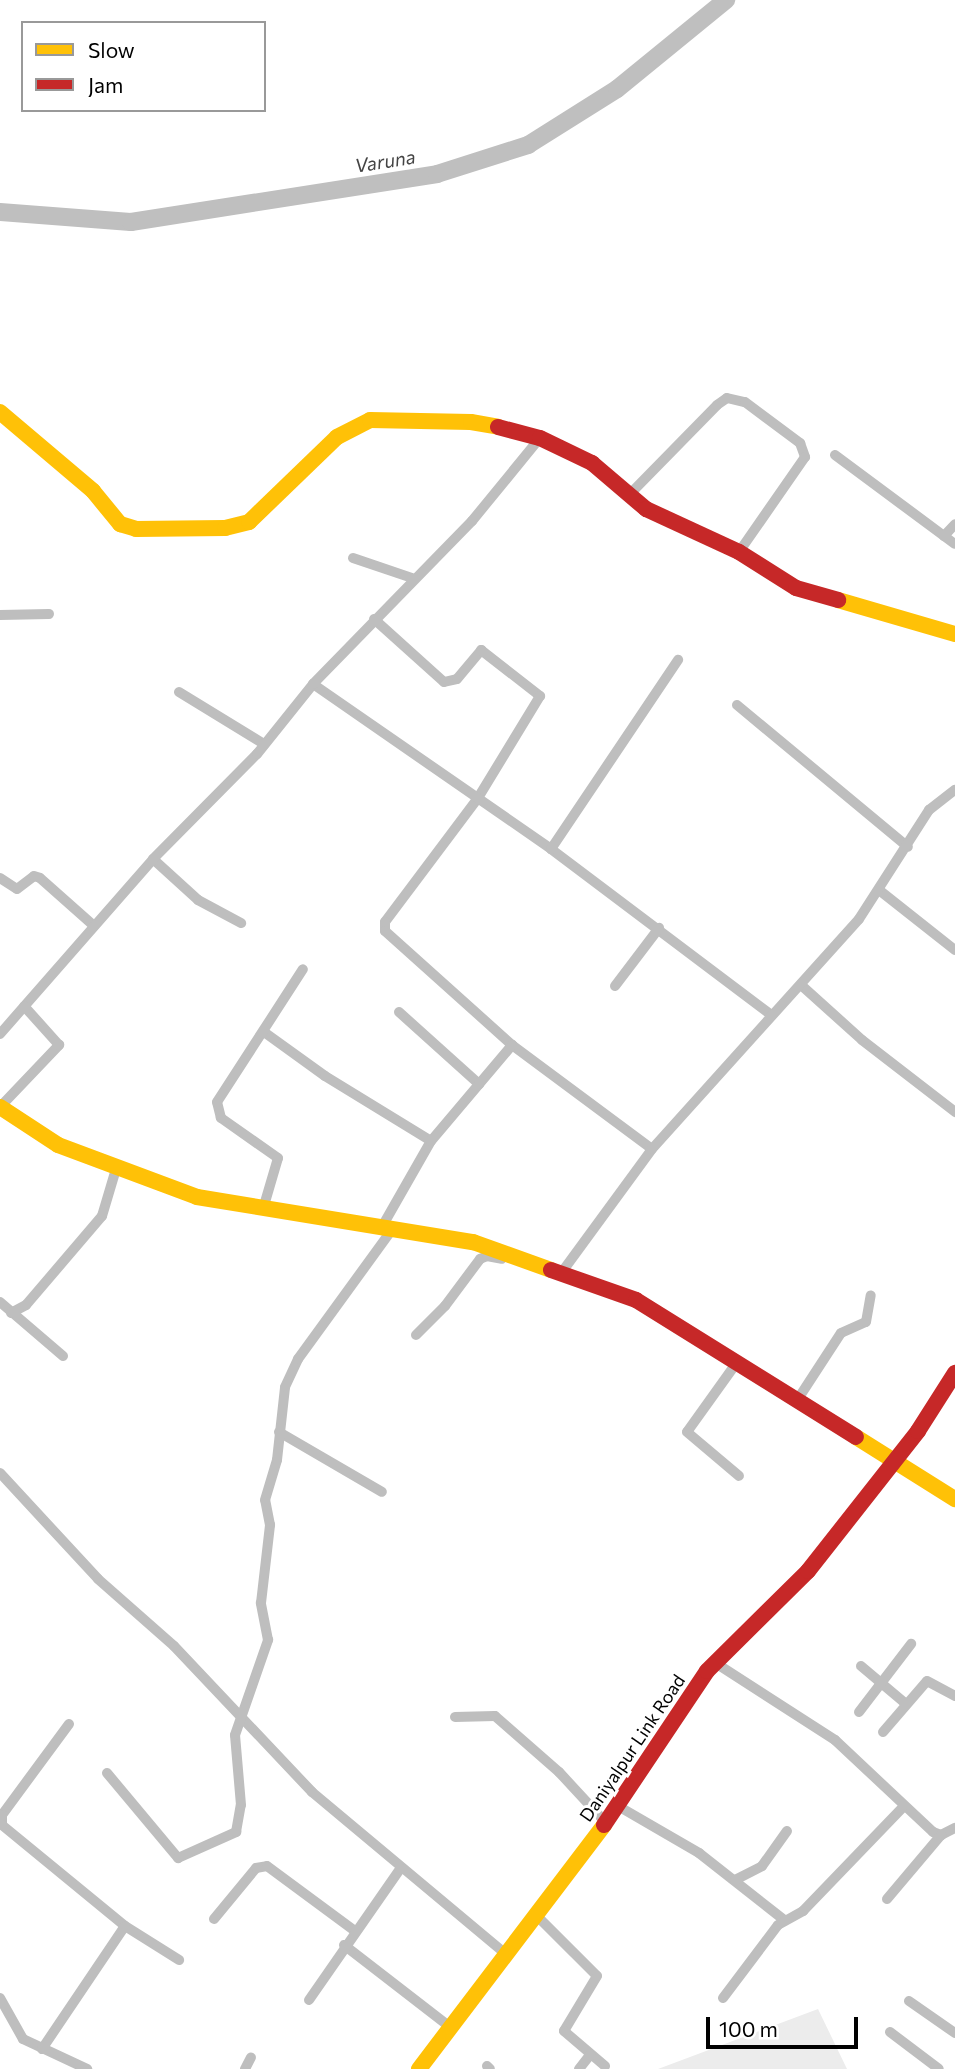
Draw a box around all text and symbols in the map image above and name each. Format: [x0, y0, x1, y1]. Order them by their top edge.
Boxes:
legend [21, 21, 266, 112]
text: Slow [88, 37, 135, 62]
text: Jam [88, 72, 123, 97]
water label: Varuna [353, 145, 417, 177]
street label: Daniyalpur Link Road [575, 1670, 689, 1826]
scale bar [710, 2002, 862, 2046]
text: 100 m [719, 2016, 778, 2041]

